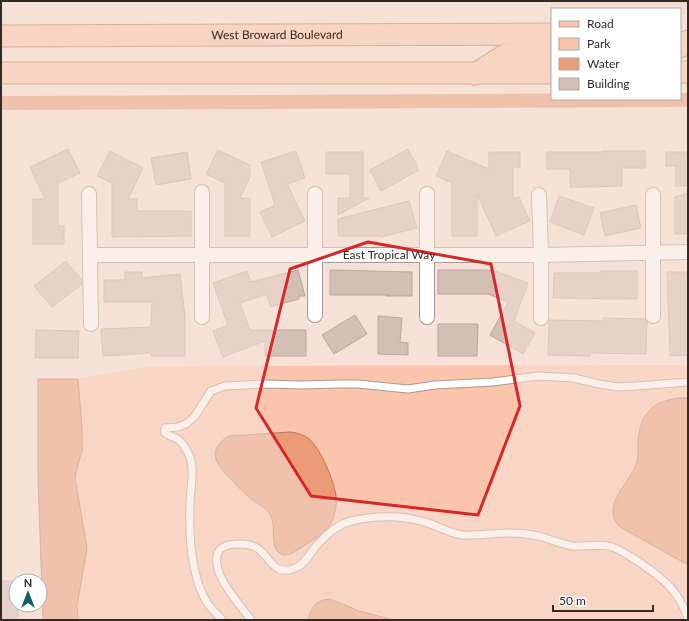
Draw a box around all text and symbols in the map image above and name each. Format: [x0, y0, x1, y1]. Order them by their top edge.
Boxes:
legend [551, 8, 681, 100]
text: Road [587, 16, 614, 31]
street label: West Broward Boulevard [211, 27, 343, 42]
text: Park [587, 36, 611, 51]
text: Water [587, 56, 620, 71]
text: Building [587, 76, 630, 91]
street label: East Tropical Way [343, 247, 436, 262]
north arrow [8, 573, 48, 613]
text: N [24, 576, 32, 589]
scale bar [553, 587, 653, 613]
text: 50 m [559, 593, 586, 608]

